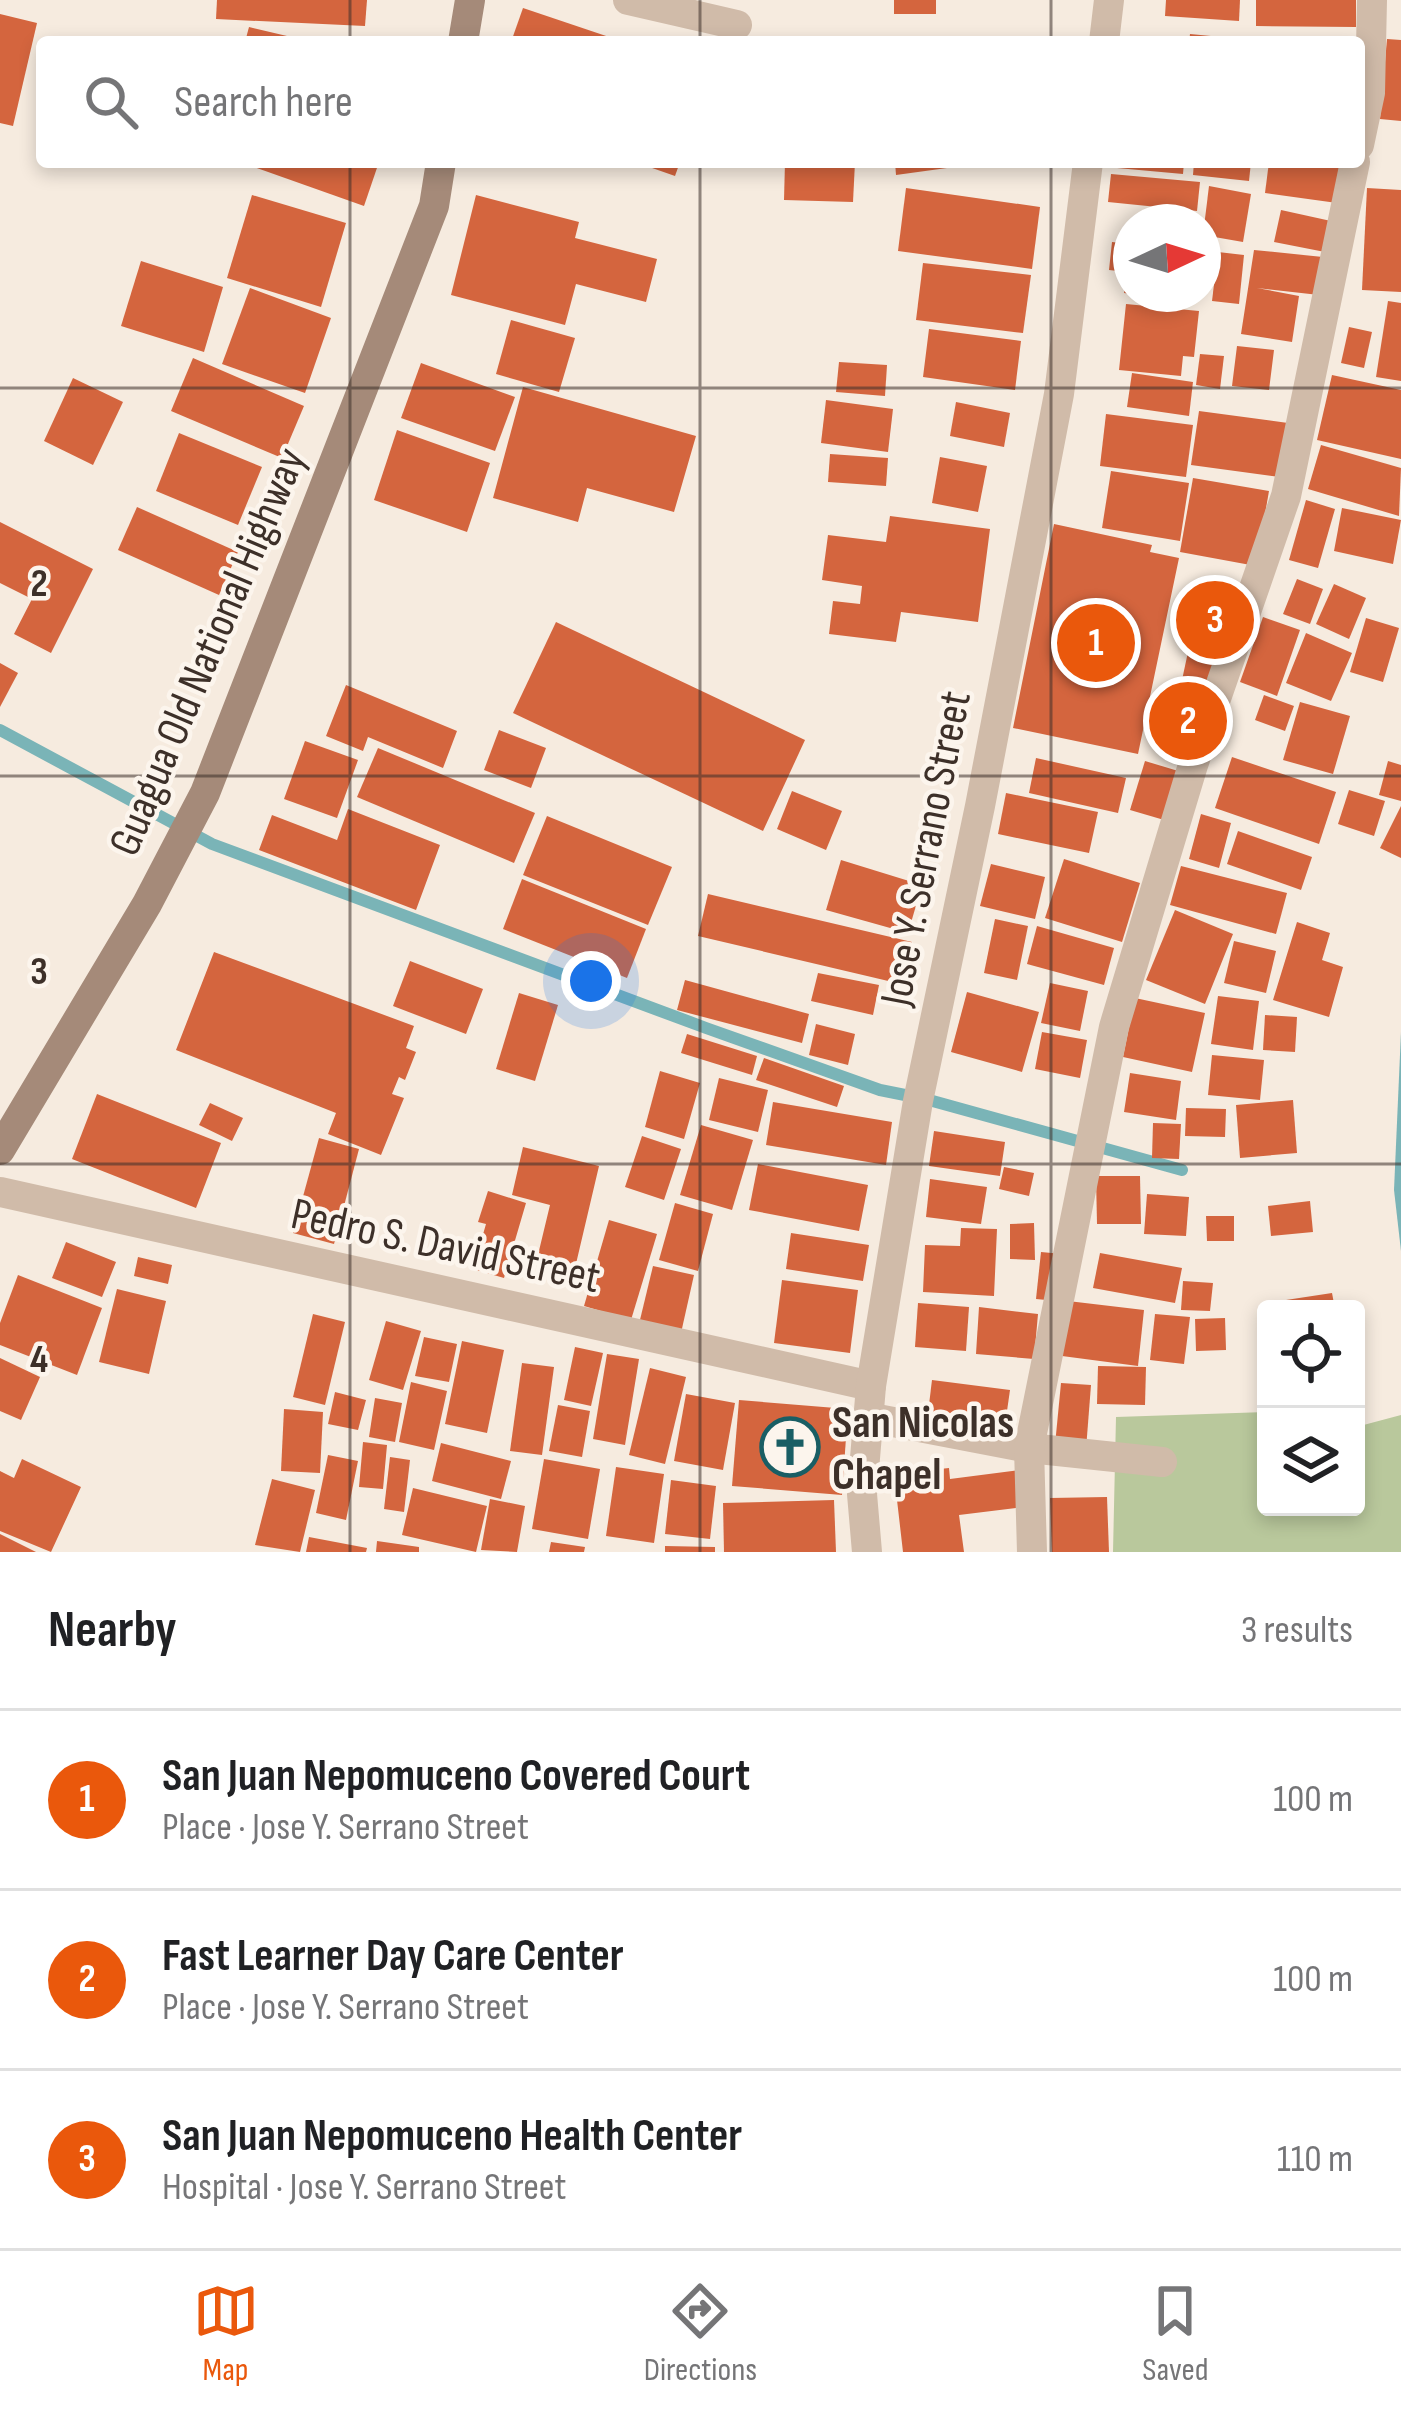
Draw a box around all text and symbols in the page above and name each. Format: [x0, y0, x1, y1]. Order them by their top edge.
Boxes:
search box [36, 36, 1365, 168]
icon: search [78, 69, 144, 135]
text: Search here [174, 75, 353, 130]
north arrow [1113, 204, 1221, 312]
street label: Guagua Old National Highway [98, 440, 319, 864]
text: 2 [30, 561, 48, 608]
pin: 3 [1176, 575, 1254, 665]
pin: 1 [1057, 598, 1135, 688]
pin: 2 [1149, 676, 1227, 766]
street label: Jose Y. Serrano Street [869, 686, 984, 1011]
text: 3 [30, 949, 48, 996]
your location [561, 951, 621, 1011]
street label: Pedro S. David Street [286, 1187, 605, 1306]
map controls [1257, 1300, 1365, 1516]
button: locate [1257, 1300, 1365, 1408]
text: 4 [30, 1337, 48, 1384]
place label: San Nicolas Chapel [832, 1396, 1014, 1503]
button: layers [1257, 1408, 1365, 1516]
church icon: San Nicolas Chapel [759, 1416, 821, 1478]
text: Nearby [48, 1600, 177, 1661]
text: 3 results [1241, 1607, 1353, 1654]
text: San Juan Nepomuceno Covered Court [162, 1749, 750, 1804]
text: 1 [79, 1776, 95, 1823]
text: 100 m [1273, 1776, 1353, 1823]
text: Place · Jose Y. Serrano Street [162, 1804, 529, 1851]
text: Fast Learner Day Care Center [162, 1929, 624, 1984]
text: 2 [78, 1956, 96, 2003]
text: 100 m [1273, 1956, 1353, 2003]
text: Place · Jose Y. Serrano Street [162, 1984, 529, 2031]
text: San Juan Nepomuceno Health Center [162, 2109, 742, 2164]
text: 3 [78, 2136, 96, 2183]
text: 110 m [1277, 2136, 1353, 2183]
text: Hospital · Jose Y. Serrano Street [162, 2164, 566, 2211]
tab: Map [193, 2278, 259, 2390]
tab: Directions [644, 2278, 757, 2390]
tab: Saved [1142, 2278, 1208, 2390]

